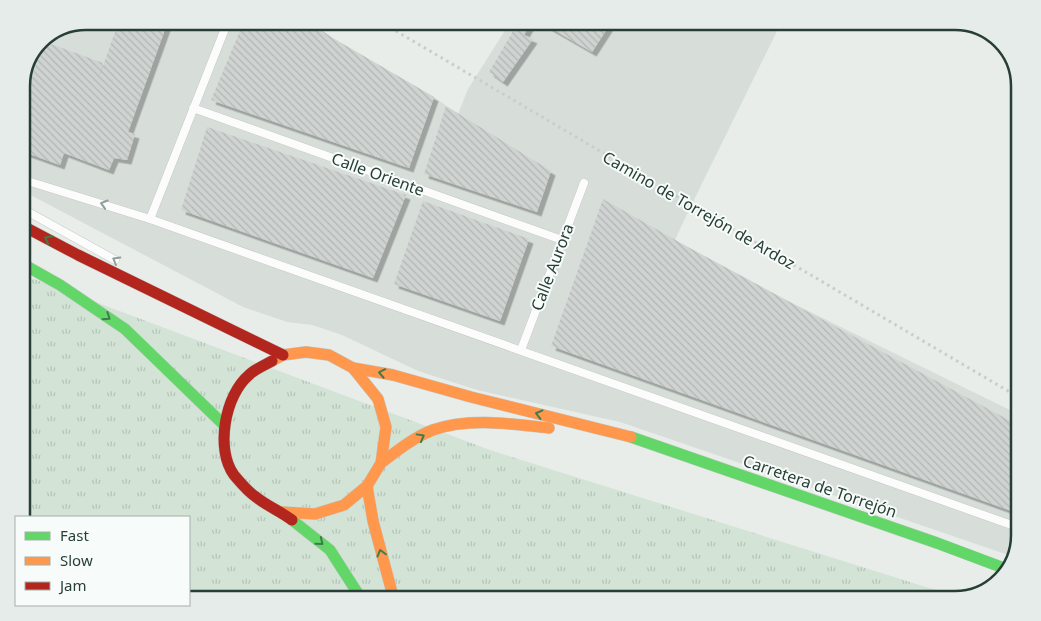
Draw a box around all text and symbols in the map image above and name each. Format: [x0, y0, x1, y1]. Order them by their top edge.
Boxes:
street label: Camino de Torrejón de Ardoz [599, 146, 799, 274]
street label: Calle Oriente [328, 147, 428, 201]
one-way arrow [100, 200, 108, 210]
street label: Calle Aurora [525, 220, 579, 314]
one-way arrow [45, 235, 54, 245]
one-way arrow [112, 257, 121, 267]
one-way arrow [102, 311, 111, 320]
one-way arrow [378, 369, 387, 379]
one-way arrow [535, 409, 544, 420]
one-way arrow [416, 433, 425, 443]
street label: Carretera de Torrejón [740, 449, 900, 523]
legend [15, 516, 190, 606]
text: Fast [60, 525, 89, 545]
one-way arrow [314, 537, 323, 545]
one-way arrow [377, 549, 387, 557]
text: Slow [60, 550, 93, 570]
text: Jam [58, 575, 87, 595]

